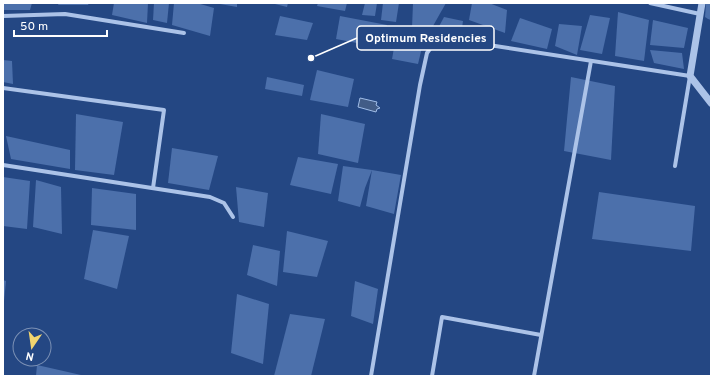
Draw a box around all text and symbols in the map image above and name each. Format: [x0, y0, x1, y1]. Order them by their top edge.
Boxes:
scale bar [14, 12, 107, 38]
text: 50 m [20, 19, 48, 35]
callout: Optimum Residencies [357, 26, 494, 50]
text: Optimum Residencies [365, 31, 487, 47]
north arrow [12, 327, 52, 367]
text: N [25, 348, 35, 363]

